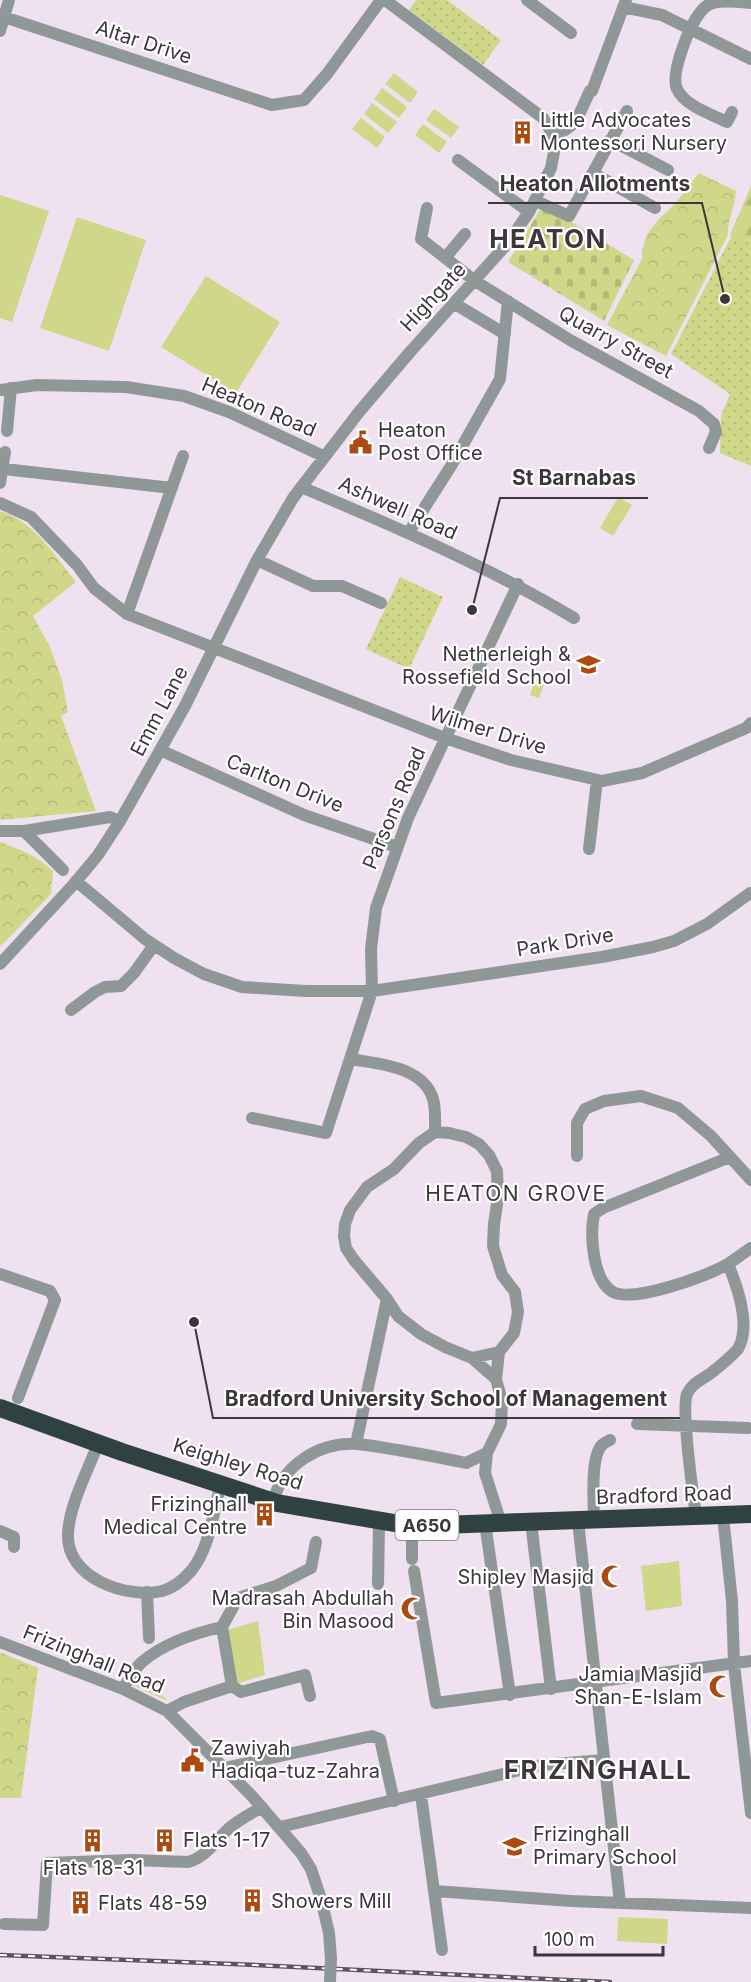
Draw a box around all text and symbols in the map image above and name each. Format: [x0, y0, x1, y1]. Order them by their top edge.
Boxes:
street label: Altar Drive [93, 15, 195, 69]
place label: Little Advocates Montessori Nursery [540, 108, 727, 155]
building icon: Little Advocates Montessori Nursery [509, 119, 535, 145]
callout: Heaton Allotments [488, 164, 702, 203]
text: Heaton Allotments [500, 171, 690, 196]
district label: HEATON [489, 223, 607, 254]
street label: Highgate [395, 258, 471, 336]
street label: Quarry Street [554, 301, 678, 384]
street label: Heaton Road [198, 372, 320, 442]
place label: Heaton Post Office [378, 418, 483, 465]
public building icon: Heaton Post Office [347, 429, 373, 455]
callout: St Barnabas [500, 459, 648, 498]
text: St Barnabas [512, 465, 636, 490]
street label: Ashwell Road [335, 471, 461, 545]
place label: Netherleigh & Rossefield School [402, 642, 571, 689]
school or university icon: Netherleigh & Rossefield School [576, 652, 602, 678]
street label: Emm Lane [125, 662, 193, 760]
street label: Wilmer Drive [426, 701, 550, 759]
street label: Parsons Road [357, 743, 431, 873]
street label: Carlton Drive [223, 749, 347, 817]
street label: Park Drive [515, 922, 615, 962]
district label: HEATON GROVE [425, 1181, 607, 1206]
callout: Bradford University School of Management [213, 1379, 680, 1418]
text: Bradford University School of Management [225, 1386, 667, 1411]
street label: Keighley Road [170, 1433, 306, 1495]
street label: Bradford Road [596, 1481, 732, 1509]
place label: Frizinghall Medical Centre [103, 1492, 247, 1539]
building icon: Frizinghall Medical Centre [252, 1502, 278, 1528]
road number: A650 [396, 1510, 458, 1540]
mosque icon: Shipley Masjid [599, 1564, 625, 1590]
place label: Shipley Masjid [457, 1565, 594, 1589]
place label: Madrasah Abdullah Bin Masood [212, 1586, 394, 1633]
mosque icon: Madrasah Abdullah Bin Masood [399, 1596, 425, 1622]
street label: Frizinghall Road [20, 1620, 168, 1698]
place label: Jamia Masjid Shan-E-Islam [574, 1662, 702, 1709]
mosque icon: Jamia Masjid Shan-E-Islam [707, 1673, 733, 1699]
place label: Zawiyah Hadiqa-tuz-Zahra [211, 1736, 380, 1783]
public building icon: Zawiyah Hadiqa-tuz-Zahra [180, 1747, 206, 1773]
district label: FRIZINGHALL [504, 1754, 692, 1785]
place label: Frizinghall Primary School [533, 1822, 677, 1869]
building icon: Flats 18-31 [80, 1827, 106, 1853]
building icon: Flats 1-17 [152, 1827, 178, 1853]
place label: Flats 1-17 [183, 1828, 270, 1852]
school or university icon: Frizinghall Primary School [502, 1833, 528, 1859]
place label: Flats 18-31 [43, 1856, 143, 1880]
building icon: Showers Mill [240, 1888, 266, 1914]
place label: Showers Mill [271, 1889, 391, 1913]
building icon: Flats 48-59 [67, 1890, 93, 1916]
place label: Flats 48-59 [98, 1891, 207, 1915]
scale bar [535, 1919, 662, 1957]
text: 100 m [544, 1929, 595, 1950]

